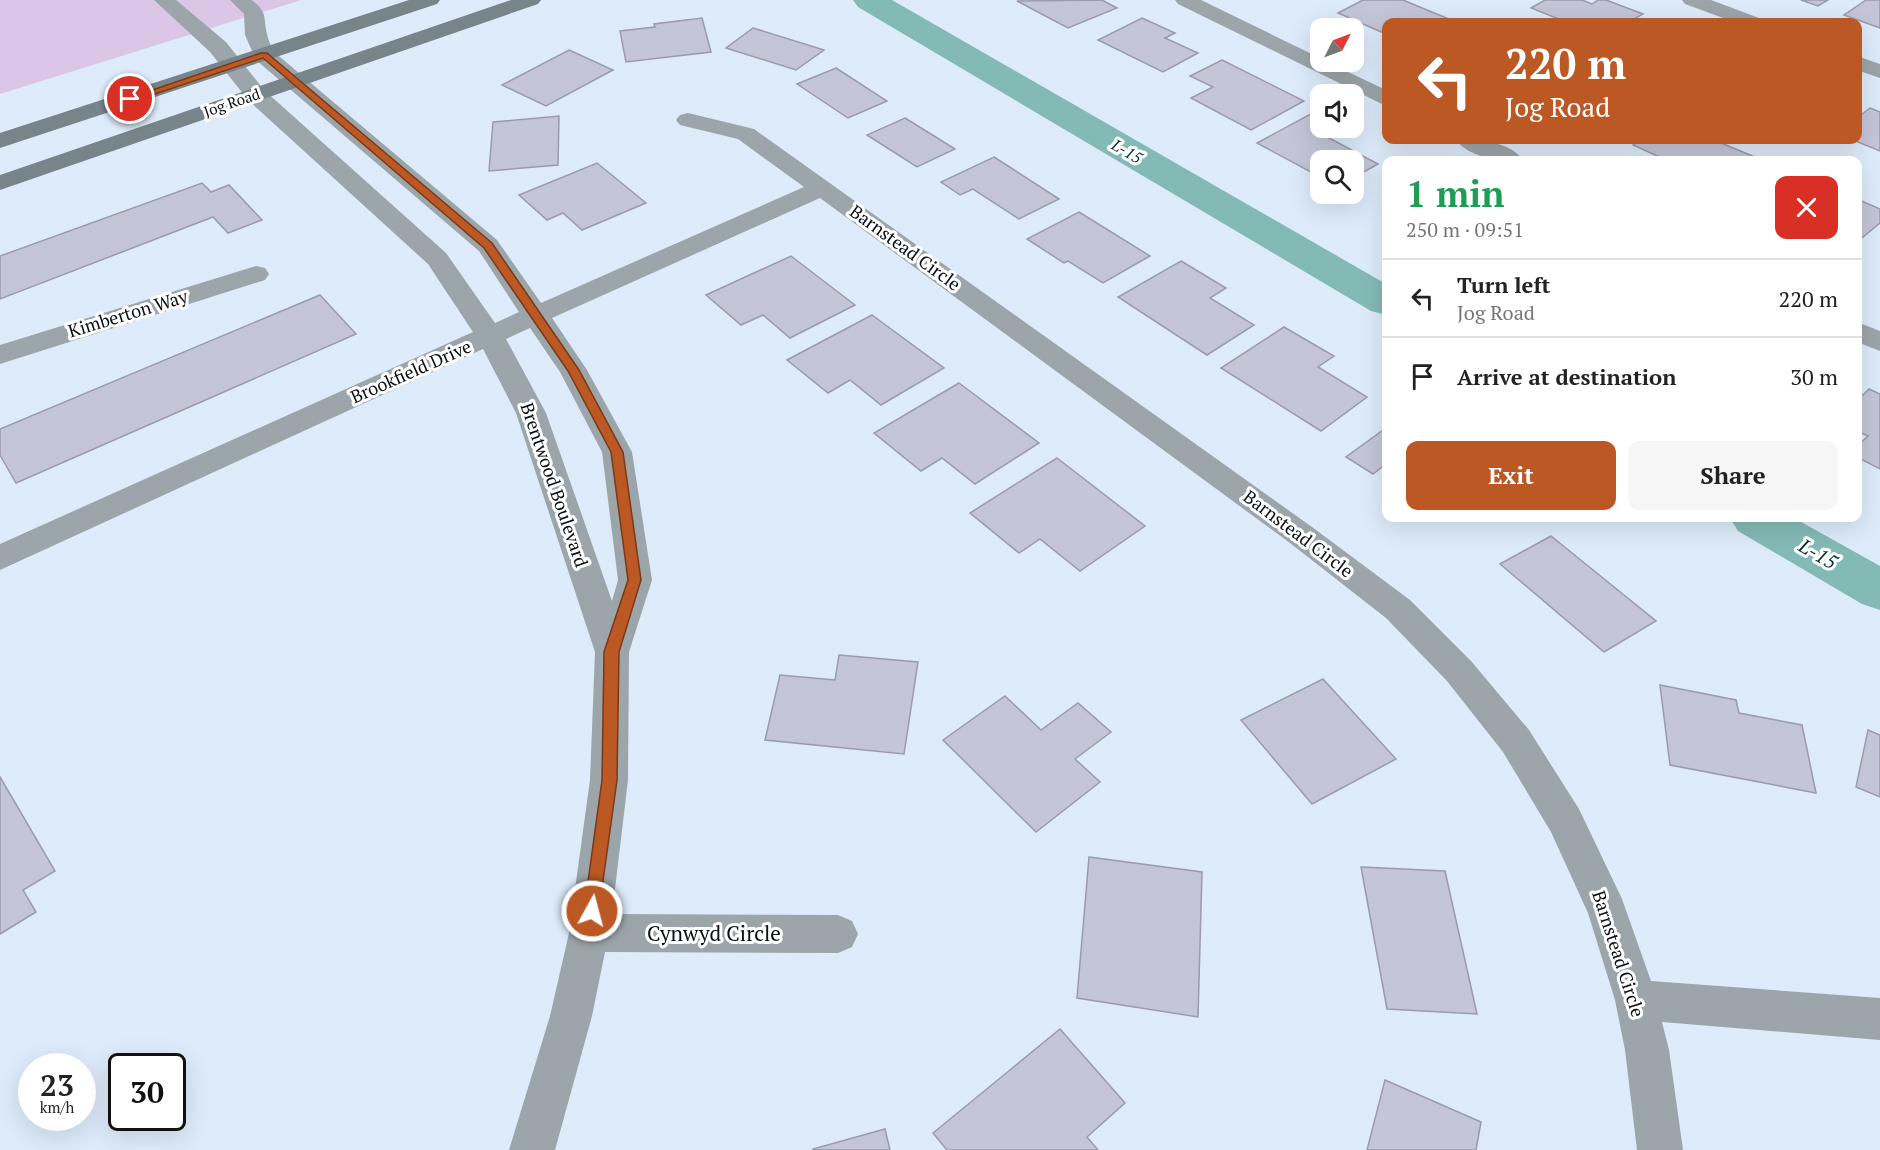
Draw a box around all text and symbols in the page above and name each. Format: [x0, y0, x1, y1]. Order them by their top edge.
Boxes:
north arrow [1310, 18, 1364, 72]
map controls [1310, 18, 1364, 204]
text: 220 m [1505, 35, 1626, 91]
icon: left [1406, 42, 1484, 120]
pin [104, 73, 155, 124]
icon: arrive [113, 82, 146, 115]
street label: Jog Road [201, 83, 263, 121]
button: sound [1310, 84, 1364, 138]
text: Jog Road [1505, 89, 1610, 125]
water label: L-15 [1107, 133, 1148, 169]
button: search [1310, 150, 1364, 204]
text: 1 min [1406, 170, 1504, 217]
button: close [1775, 176, 1838, 239]
street label: Barnstead Circle [845, 199, 966, 296]
text: 250 m · 09:51 [1406, 216, 1524, 243]
text: Turn left [1457, 270, 1550, 299]
icon: left [1406, 282, 1439, 315]
street label: Kimberton Way [65, 283, 191, 343]
text: 220 m [1778, 284, 1838, 313]
text: Jog Road [1457, 299, 1535, 326]
street label: Brookfield Drive [346, 334, 475, 408]
icon: arrive [1406, 360, 1439, 393]
text: Arrive at destination [1457, 362, 1676, 391]
text: 30 m [1790, 362, 1838, 391]
street label: Brentwood Boulevard [516, 399, 594, 570]
button: Exit [1406, 441, 1616, 510]
button: Share [1628, 441, 1838, 510]
street label: Barnstead Circle [1239, 484, 1358, 582]
water label: L-15 [1793, 531, 1844, 576]
position arrow [560, 879, 624, 943]
street label: Barnstead Circle [1587, 887, 1651, 1020]
street label: Cynwyd Circle [647, 919, 781, 947]
speed limit sign: 30 [108, 1053, 186, 1131]
text: 23 [40, 1065, 74, 1105]
text: km/h [40, 1097, 74, 1117]

